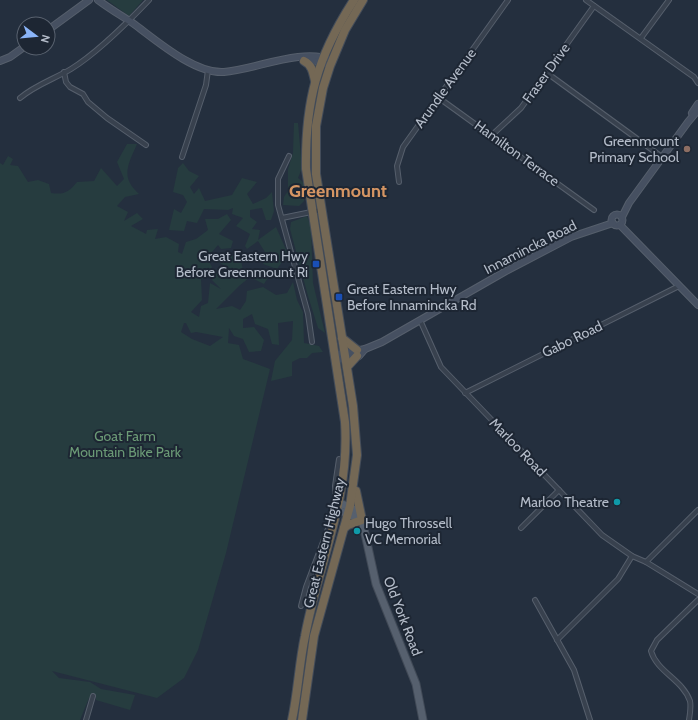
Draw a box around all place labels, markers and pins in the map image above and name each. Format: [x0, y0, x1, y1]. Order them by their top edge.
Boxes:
place label: Greenmount Primary School [589, 132, 680, 166]
marker: Greenmount Primary School [682, 144, 692, 154]
place label: Great Eastern Hwy Before Greenmount Ri [176, 247, 308, 281]
marker: Great Eastern Hwy Before Greenmount Ri [311, 259, 321, 269]
place label: Great Eastern Hwy Before Innamincka Rd [347, 280, 477, 314]
marker: Great Eastern Hwy Before Innamincka Rd [334, 292, 344, 302]
place label: Marloo Theatre [520, 493, 609, 511]
marker: Marloo Theatre [612, 497, 622, 507]
place label: Hugo Throssell VC Memorial [365, 514, 453, 548]
marker: Hugo Throssell VC Memorial [352, 526, 362, 536]

